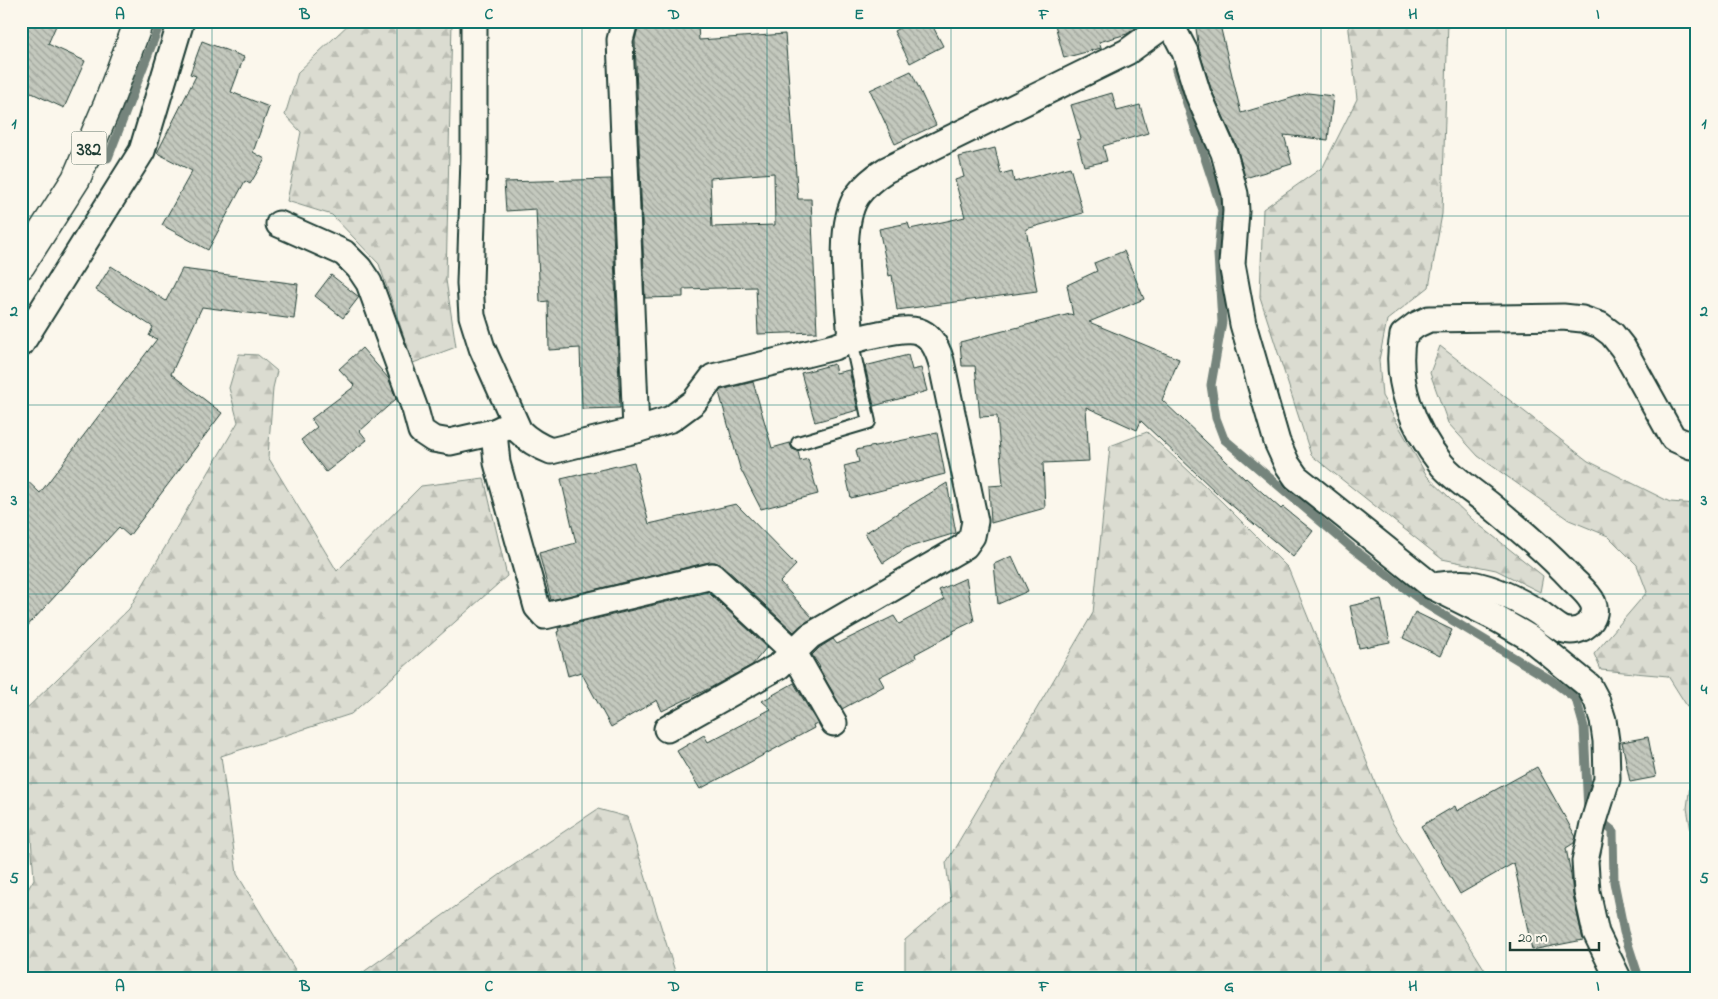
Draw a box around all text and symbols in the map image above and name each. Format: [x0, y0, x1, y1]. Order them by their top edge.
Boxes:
text: A [115, 3, 125, 27]
text: B [299, 3, 311, 27]
text: C [485, 3, 494, 27]
text: D [667, 3, 680, 27]
text: E [854, 3, 864, 27]
text: F [1038, 3, 1050, 27]
text: G [1224, 3, 1234, 27]
text: H [1408, 3, 1418, 27]
text: I [1596, 3, 1600, 27]
text: 1 [11, 112, 17, 136]
text: 1 [1701, 112, 1707, 136]
road number: 382 [72, 132, 106, 164]
text: 2 [9, 300, 18, 324]
text: 2 [1699, 300, 1708, 324]
text: 3 [10, 489, 18, 513]
text: 3 [1700, 489, 1708, 513]
text: 4 [10, 678, 18, 702]
text: 4 [1700, 678, 1708, 702]
text: 5 [9, 867, 19, 891]
text: 5 [1699, 867, 1709, 891]
scale bar [1510, 919, 1599, 951]
text: 20 m [1518, 927, 1548, 949]
text: A [115, 975, 125, 999]
text: B [299, 975, 311, 999]
text: C [485, 975, 494, 999]
text: D [667, 975, 680, 999]
text: E [854, 975, 864, 999]
text: F [1038, 975, 1050, 999]
text: G [1224, 975, 1234, 999]
text: H [1408, 975, 1418, 999]
text: I [1596, 975, 1600, 999]

